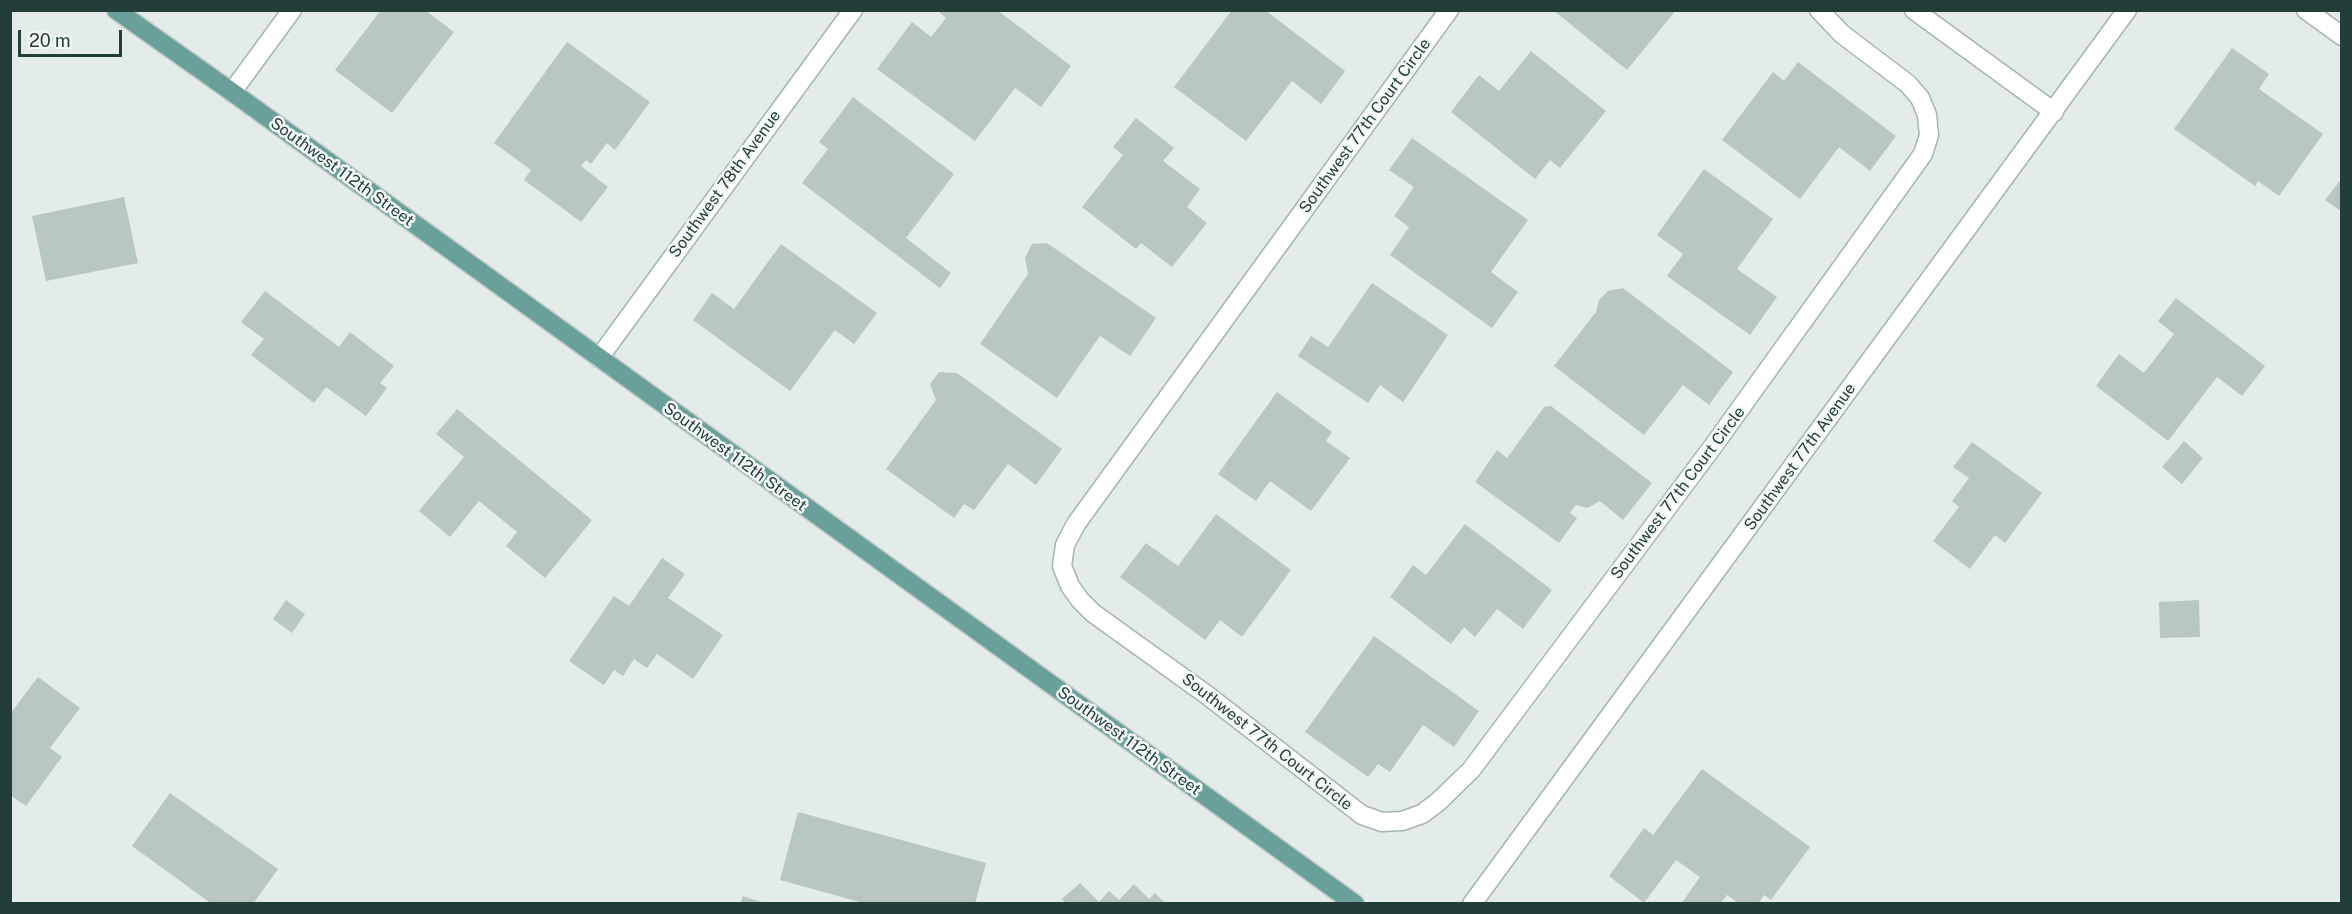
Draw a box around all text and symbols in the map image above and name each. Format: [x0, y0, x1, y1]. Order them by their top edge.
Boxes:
scale bar [21, 18, 124, 56]
text: 20 m [29, 30, 71, 51]
street label: Southwest 77th Court Circle [1295, 35, 1435, 217]
street label: Southwest 78th Avenue [665, 107, 785, 261]
street label: Southwest 112th Street [267, 114, 417, 230]
street label: Southwest 77th Avenue [1740, 380, 1860, 534]
street label: Southwest 112th Street [660, 399, 810, 515]
street label: Southwest 77th Court Circle [1607, 403, 1749, 583]
street label: Southwest 77th Court Circle [1178, 669, 1356, 815]
street label: Southwest 112th Street [1054, 683, 1204, 799]

